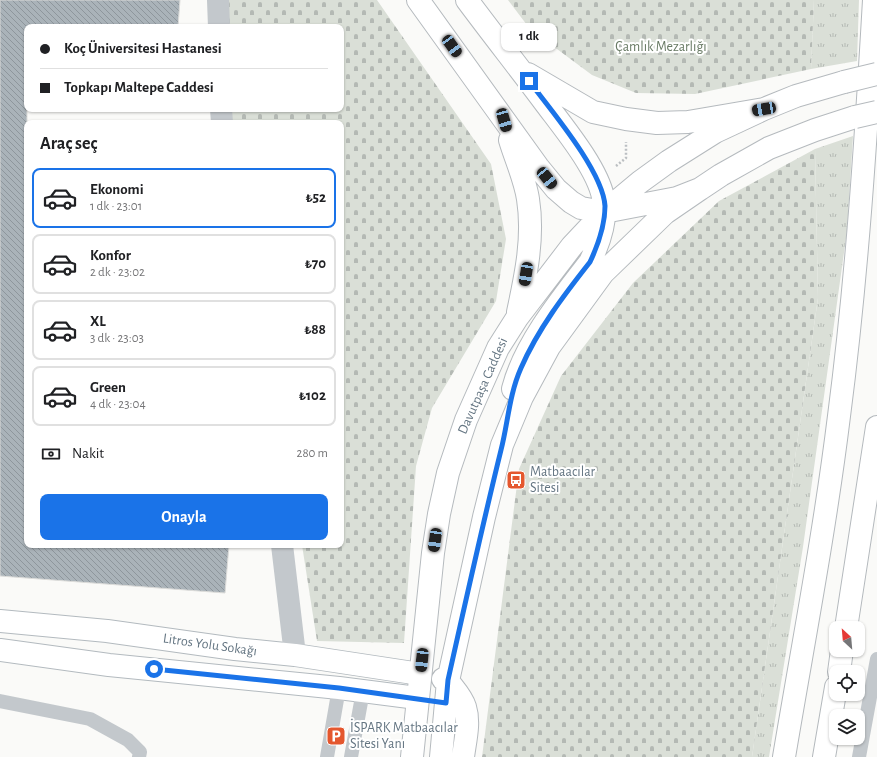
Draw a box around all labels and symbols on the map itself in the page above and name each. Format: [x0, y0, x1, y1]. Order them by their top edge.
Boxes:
callout: 1 dk [501, 23, 557, 51]
car [440, 33, 464, 59]
park label: Çamlık Mezarlığı [615, 40, 707, 54]
route end [520, 72, 538, 90]
car [751, 101, 777, 117]
car [495, 107, 513, 133]
car [535, 165, 559, 191]
car [518, 261, 534, 287]
street label: Davutpaşa Caddesi [456, 336, 510, 436]
place label: Matbaacılar Sitesi [530, 465, 596, 495]
bus stop icon: Matbaacılar Sitesi [505, 469, 527, 491]
car [427, 527, 443, 553]
north arrow [829, 621, 865, 657]
street label: Litros Yolu Sokağı [162, 631, 258, 659]
car [415, 647, 429, 673]
route start [145, 660, 163, 678]
place label: İSPARK Matbaacılar Sitesi Yanı [350, 718, 458, 751]
parking icon: İSPARK Matbaacılar Sitesi Yanı [325, 725, 347, 747]

